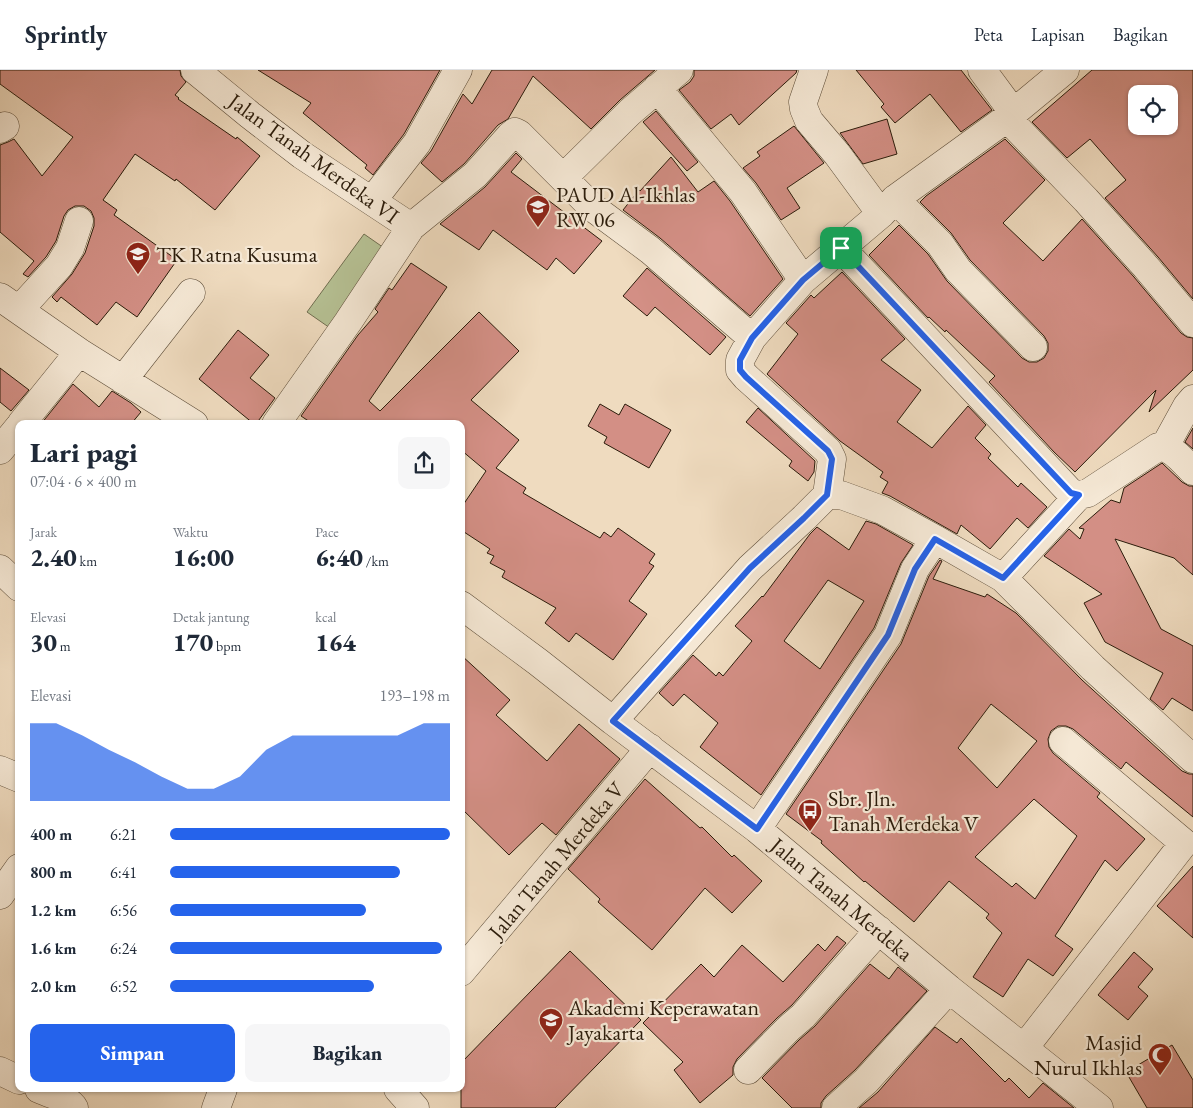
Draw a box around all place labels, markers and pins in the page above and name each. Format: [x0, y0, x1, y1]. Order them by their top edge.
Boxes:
place label: PAUD Al-Ikhlas RW 06 [556, 180, 695, 234]
school or university icon: PAUD Al-Ikhlas RW 06 [525, 194, 551, 228]
pin [820, 227, 862, 269]
place label: TK Ratna Kusuma [156, 240, 318, 269]
school or university icon: TK Ratna Kusuma [125, 241, 151, 275]
place label: Sbr. Jln. Tanah Merdeka V [828, 784, 979, 838]
bus stop icon: Sbr. Jln. Tanah Merdeka V [797, 798, 823, 832]
place label: Akademi Keperawatan Jayakarta [566, 993, 759, 1047]
school or university icon: Akademi Keperawatan Jayakarta [538, 1007, 564, 1041]
place label: Masjid Nurul Ikhlas [1034, 1028, 1143, 1082]
mosque icon: Masjid Nurul Ikhlas [1147, 1042, 1173, 1076]

